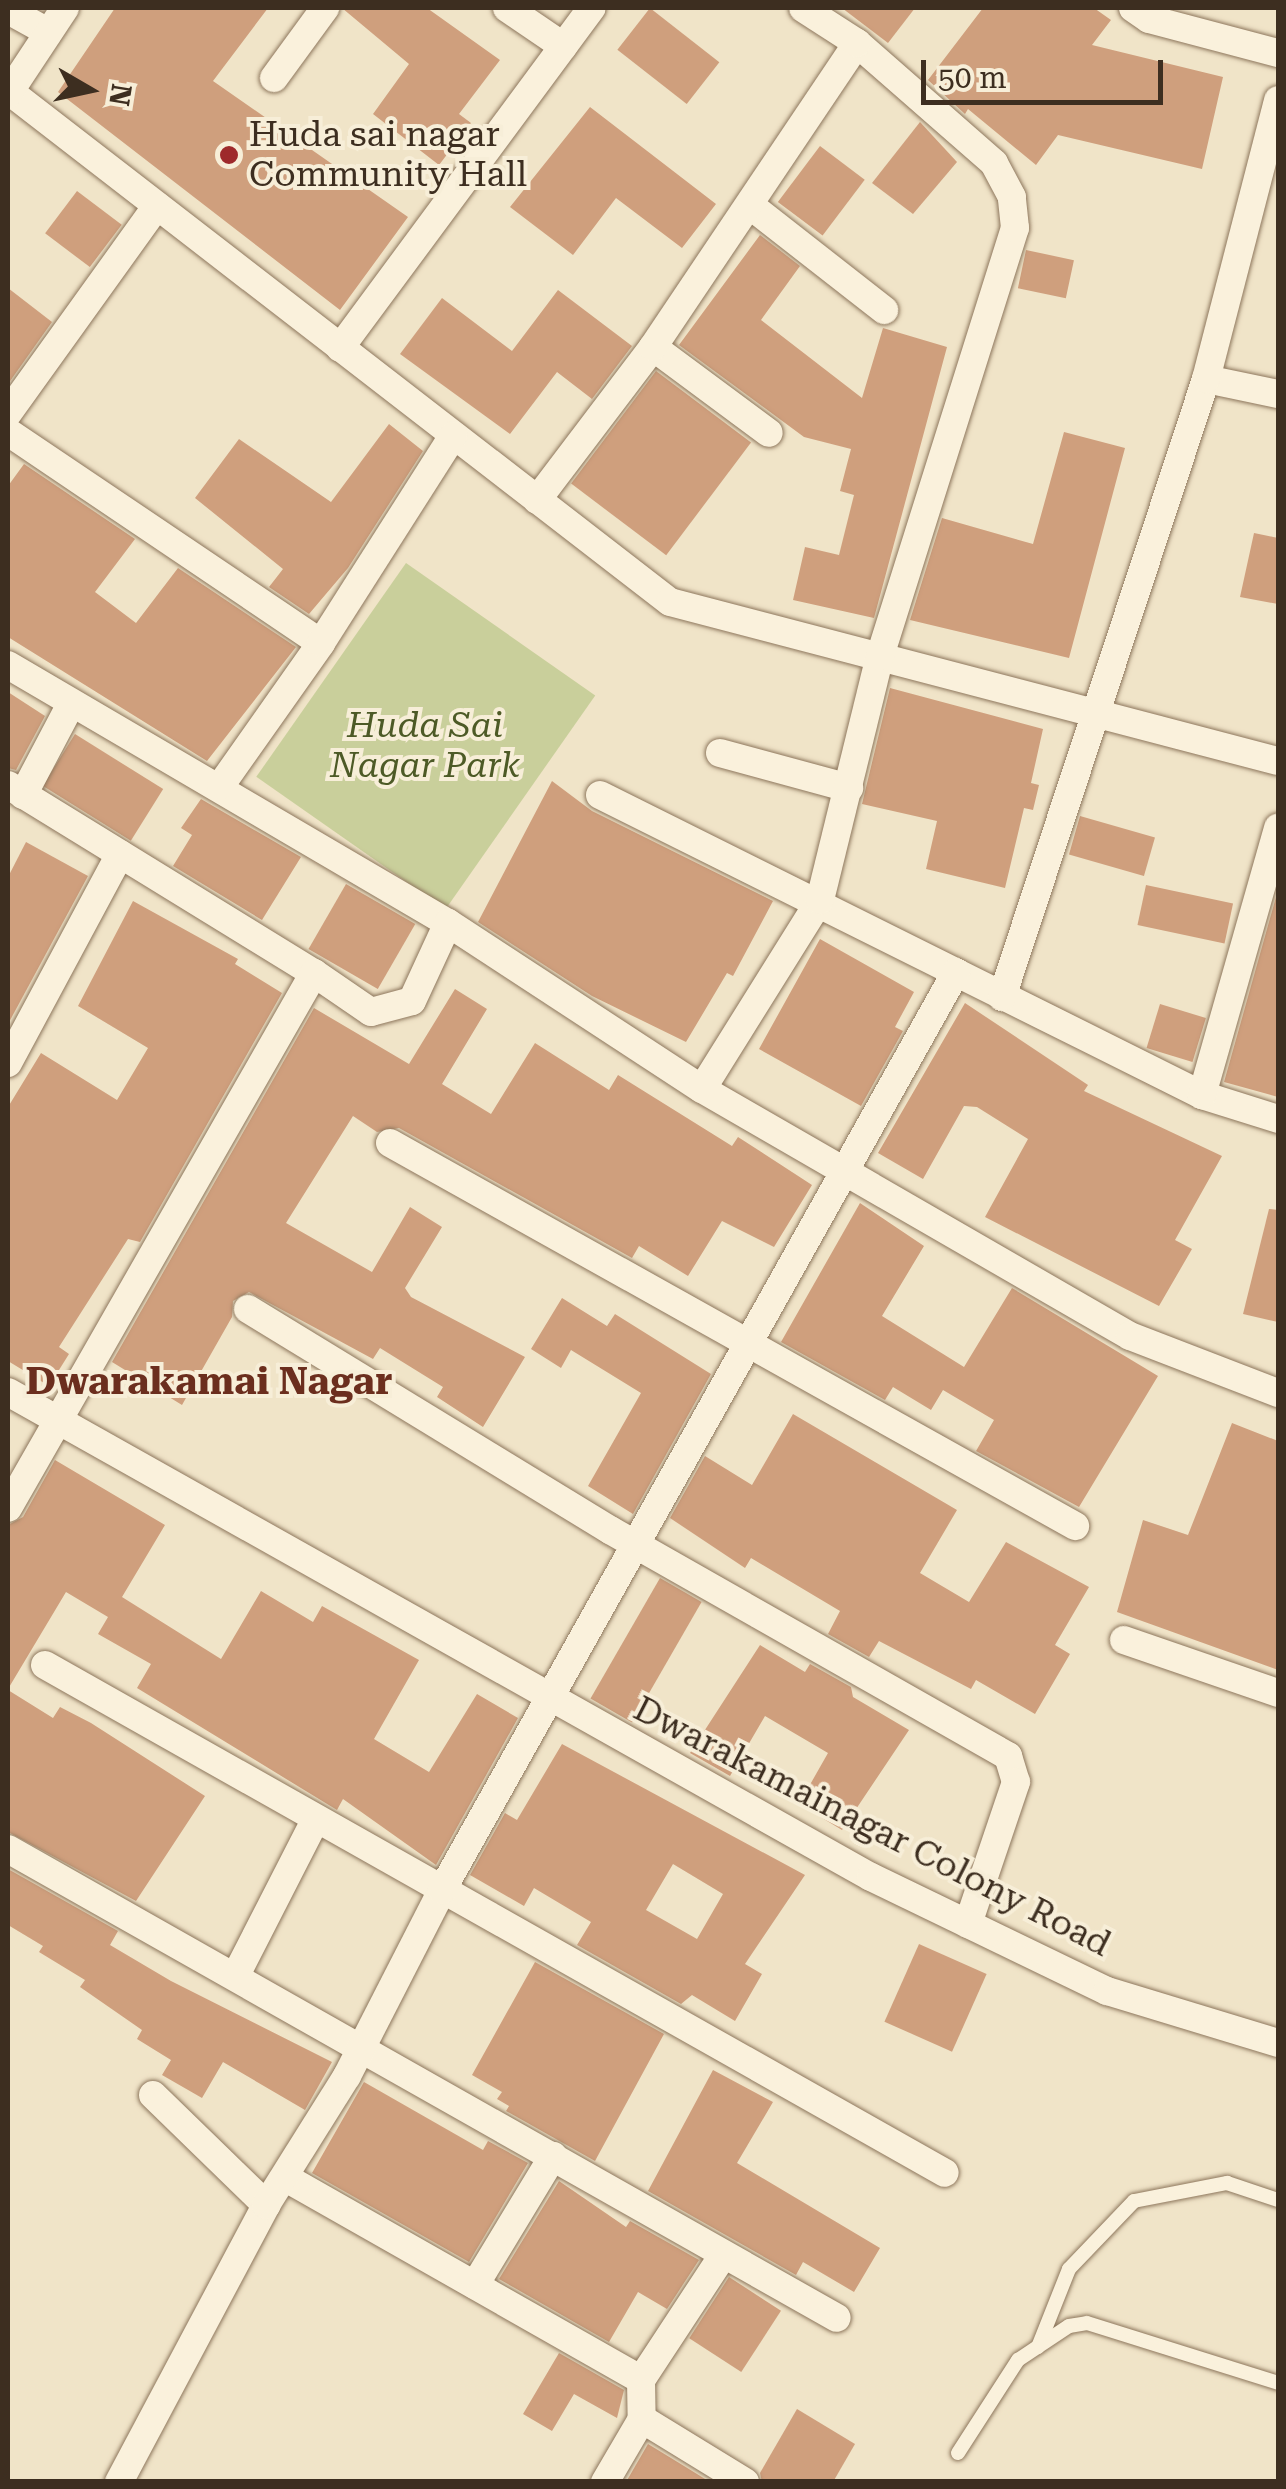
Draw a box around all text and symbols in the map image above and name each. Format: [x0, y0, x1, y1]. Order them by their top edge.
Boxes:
north arrow [40, 40, 140, 140]
scale bar [926, 40, 1168, 102]
text: 50 m [938, 60, 1007, 95]
text: N [102, 82, 138, 108]
place label: Huda sai nagar Community Hall [249, 114, 527, 196]
marker: Huda sai nagar Community Hall [218, 144, 240, 166]
park label: Huda Sai Nagar Park [330, 705, 520, 787]
district label: Dwarakamai Nagar [26, 1359, 392, 1405]
street label: Dwarakamainagar Colony Road [627, 1688, 1117, 1966]

